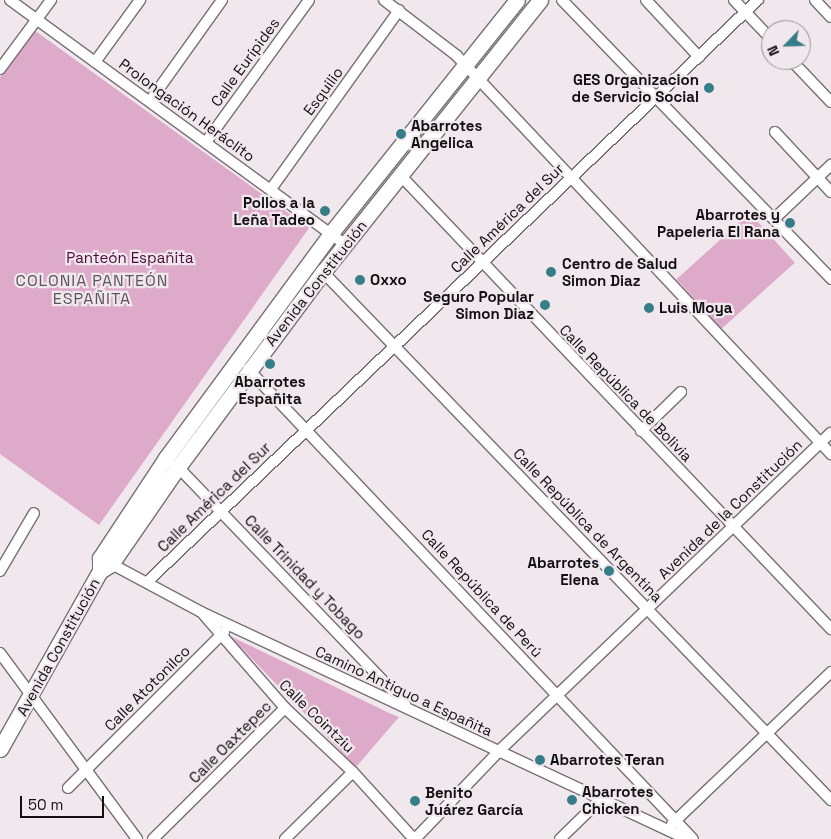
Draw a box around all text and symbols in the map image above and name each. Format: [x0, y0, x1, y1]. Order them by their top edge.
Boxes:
street label: Calle Eurípides [207, 14, 283, 110]
north arrow [761, 20, 811, 70]
text: N [763, 43, 783, 59]
street label: Prolongación Heráclito [116, 55, 258, 165]
street label: Esquilio [299, 63, 347, 119]
place label: GES Organizacion de Servicio Social [572, 70, 699, 105]
marker: GES Organizacion de Servicio Social [703, 82, 715, 94]
place label: Abarrotes Angelica [411, 116, 482, 151]
marker: Abarrotes Angelica [395, 128, 407, 140]
street label: Calle América del Sur [447, 159, 567, 277]
place label: Pollos a la Leña Tadeo [233, 193, 315, 228]
marker: Pollos a la Leña Tadeo [319, 205, 331, 217]
place label: Abarrotes y Papeleria El Rana [657, 205, 780, 240]
street label: Avenida Constitución [261, 217, 371, 349]
marker: Abarrotes y Papeleria El Rana [784, 217, 796, 229]
park label: Panteón Españita [66, 249, 194, 267]
place label: Centro de Salud Simon Diaz [562, 254, 677, 289]
marker: Centro de Salud Simon Diaz [544, 265, 558, 279]
district label: COLONIA PANTEÓN ESPAÑITA [14, 271, 170, 309]
place label: Oxxo [370, 271, 407, 289]
marker: Oxxo [354, 274, 366, 286]
place label: Seguro Popular Simon Diaz [423, 287, 534, 322]
marker: Seguro Popular Simon Diaz [538, 298, 552, 312]
place label: Luis Moya [659, 299, 732, 317]
marker: Luis Moya [643, 302, 655, 314]
street label: Calle República de Bolivia [556, 321, 696, 465]
marker: Abarrotes Españita [264, 358, 276, 370]
place label: Abarrotes Españita [234, 372, 306, 407]
street label: Avenida de la Constitución [654, 435, 806, 583]
street label: Calle América del Sur [154, 438, 274, 556]
street label: Calle República de Argentina [510, 444, 666, 606]
street label: Calle Trinidad y Tobago [241, 511, 369, 643]
street label: Calle República de Perú [418, 525, 546, 661]
place label: Abarrotes Elena [528, 553, 599, 588]
marker: Abarrotes Elena [603, 565, 615, 577]
street label: Avenida Constitución [13, 575, 103, 719]
street label: Calle Atotonilco [100, 641, 194, 735]
street label: Camino Antiguo a Españita [312, 642, 496, 740]
street label: Calle Cointziu [276, 676, 358, 756]
street label: Calle Oaxtepec [185, 697, 275, 787]
place label: Abarrotes Teran [550, 751, 665, 769]
marker: Abarrotes Teran [534, 754, 546, 766]
place label: Abarrotes Chicken [582, 782, 653, 817]
place label: Benito Juárez García [425, 783, 523, 818]
scale bar [22, 786, 106, 818]
marker: Abarrotes Chicken [566, 794, 578, 806]
text: 50 m [28, 795, 63, 814]
marker: Benito Juárez García [409, 795, 421, 807]

